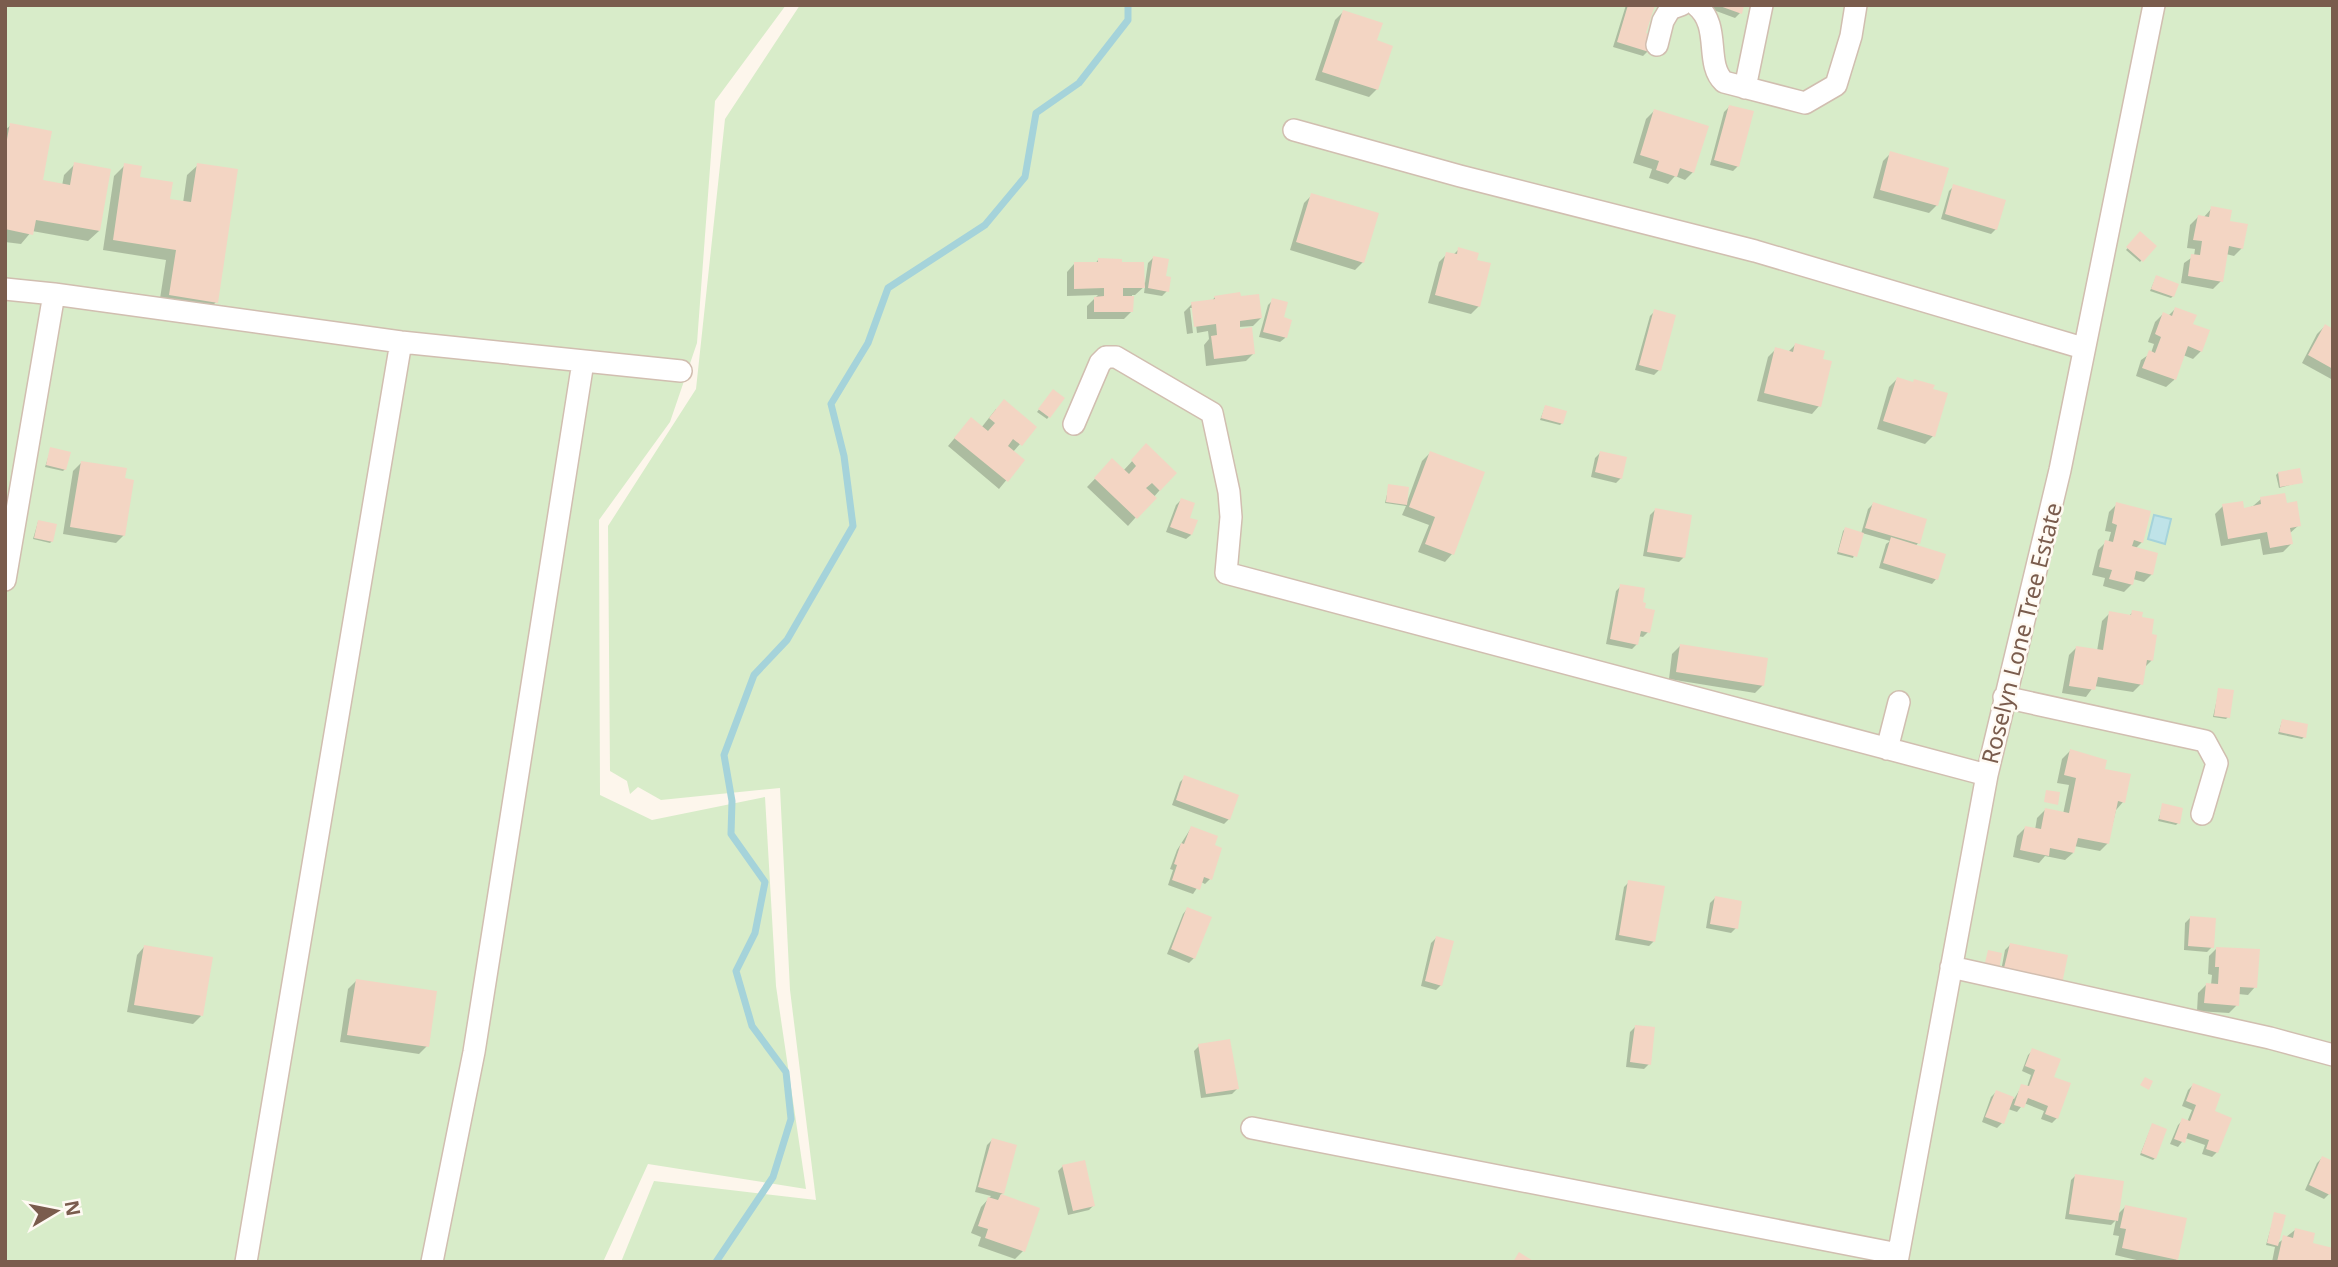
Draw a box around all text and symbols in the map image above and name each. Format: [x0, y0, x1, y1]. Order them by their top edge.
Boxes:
street label: Roselyn Lone Tree Estate [1973, 499, 2069, 767]
north arrow [21, 1176, 91, 1246]
text: N [59, 1198, 87, 1218]

